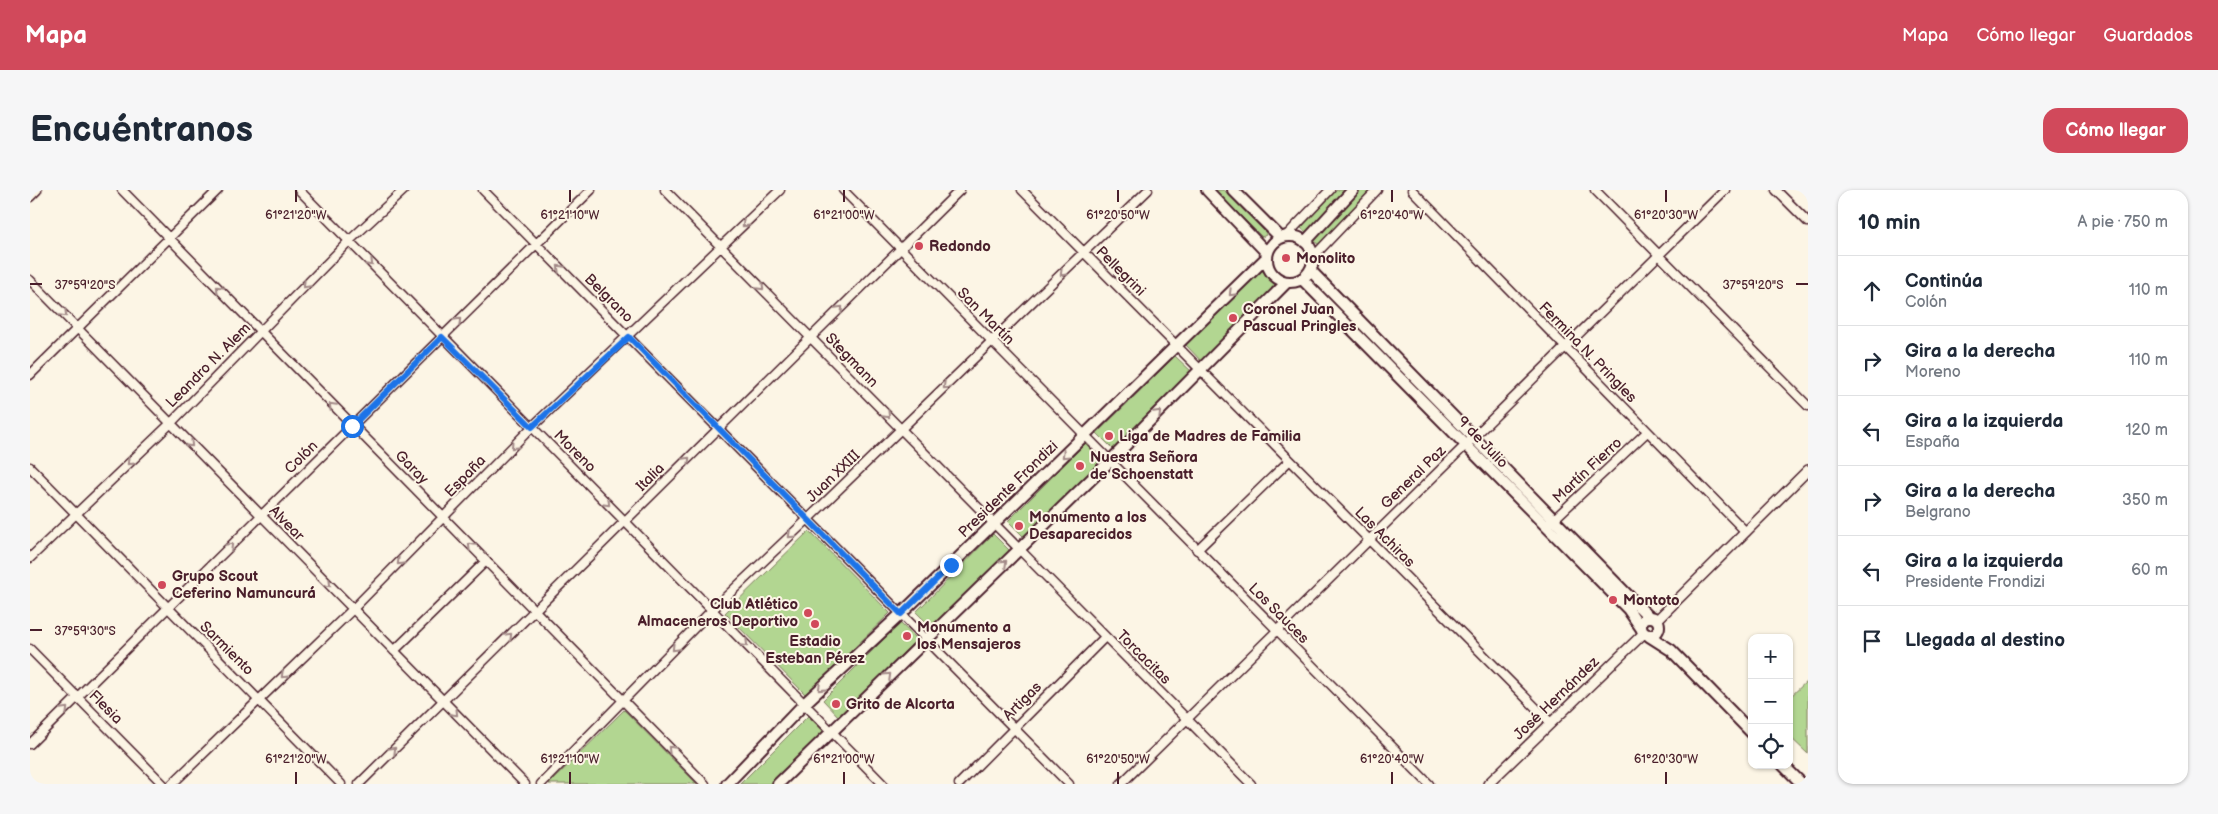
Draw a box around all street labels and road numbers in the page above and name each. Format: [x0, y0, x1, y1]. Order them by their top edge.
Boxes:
street label: Pellegrini [1092, 242, 1150, 300]
street label: Belgrano [580, 270, 637, 327]
street label: San Martín [953, 284, 1018, 349]
street label: Fermina N. Pringles [1535, 298, 1641, 407]
street label: Leandro N. Alem [162, 319, 255, 412]
street label: Stegmann [821, 329, 882, 392]
street label: 9 de Julio [1453, 412, 1512, 472]
street label: Moreno [549, 426, 600, 477]
street label: Martín Fierro [1549, 433, 1626, 507]
street label: Colón [281, 437, 322, 478]
street label: Presidente Frondizi [955, 437, 1062, 542]
street label: General Paz [1377, 441, 1450, 513]
street label: Garay [391, 446, 433, 488]
street label: Juan XXIII [803, 446, 864, 507]
street label: España [441, 451, 490, 501]
street label: Italia [632, 459, 669, 496]
street label: Alvear [265, 502, 309, 545]
street label: Las Achiras [1350, 503, 1419, 572]
street label: Los Sauces [1244, 579, 1313, 648]
street label: Sarmiento [196, 617, 258, 679]
street label: Torcacitas [1112, 626, 1175, 689]
street label: José Hernández [1509, 652, 1604, 744]
street label: Artigas [999, 677, 1046, 725]
street label: Flesia [85, 686, 127, 728]

